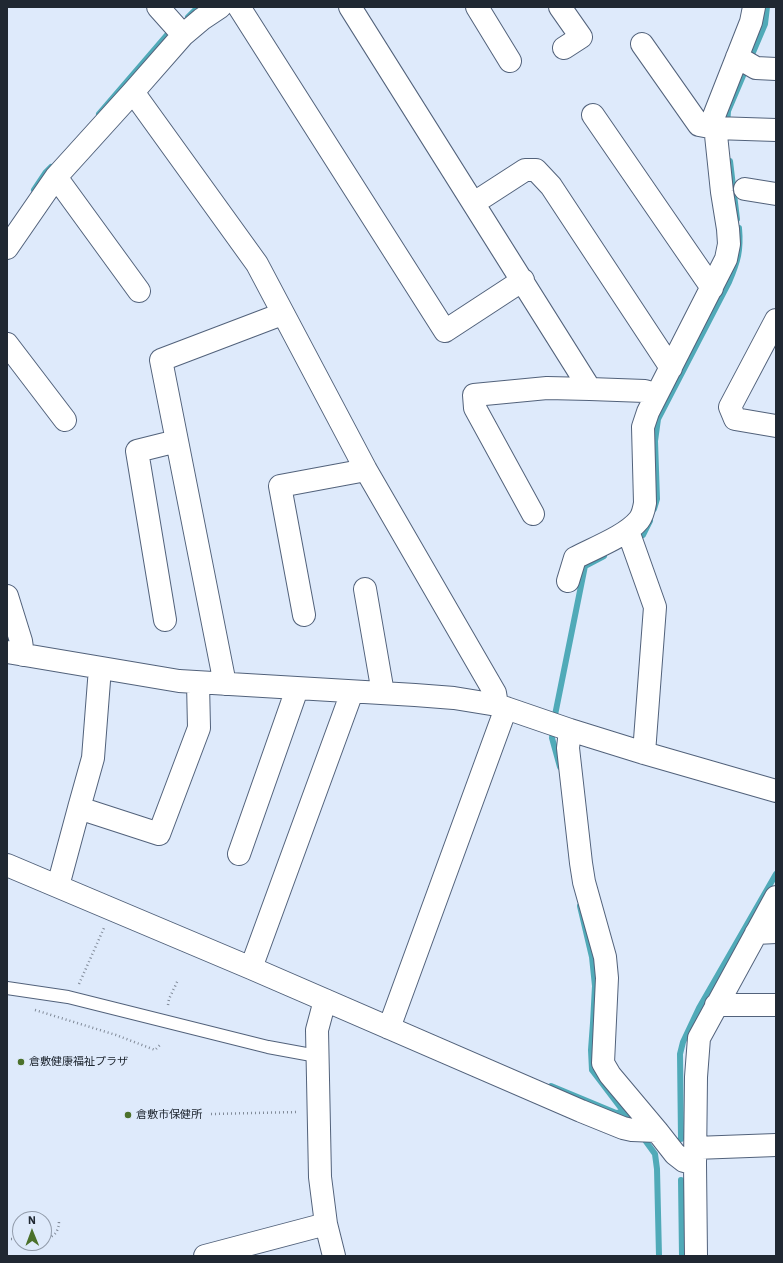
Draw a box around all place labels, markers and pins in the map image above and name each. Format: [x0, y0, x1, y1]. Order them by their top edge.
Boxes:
place label: 倉敷健康福祉プラザ [29, 1055, 128, 1069]
marker: 倉敷健康福祉プラザ [16, 1057, 26, 1067]
place label: 倉敷市保健所 [136, 1108, 202, 1122]
marker: 倉敷市保健所 [123, 1110, 133, 1120]

